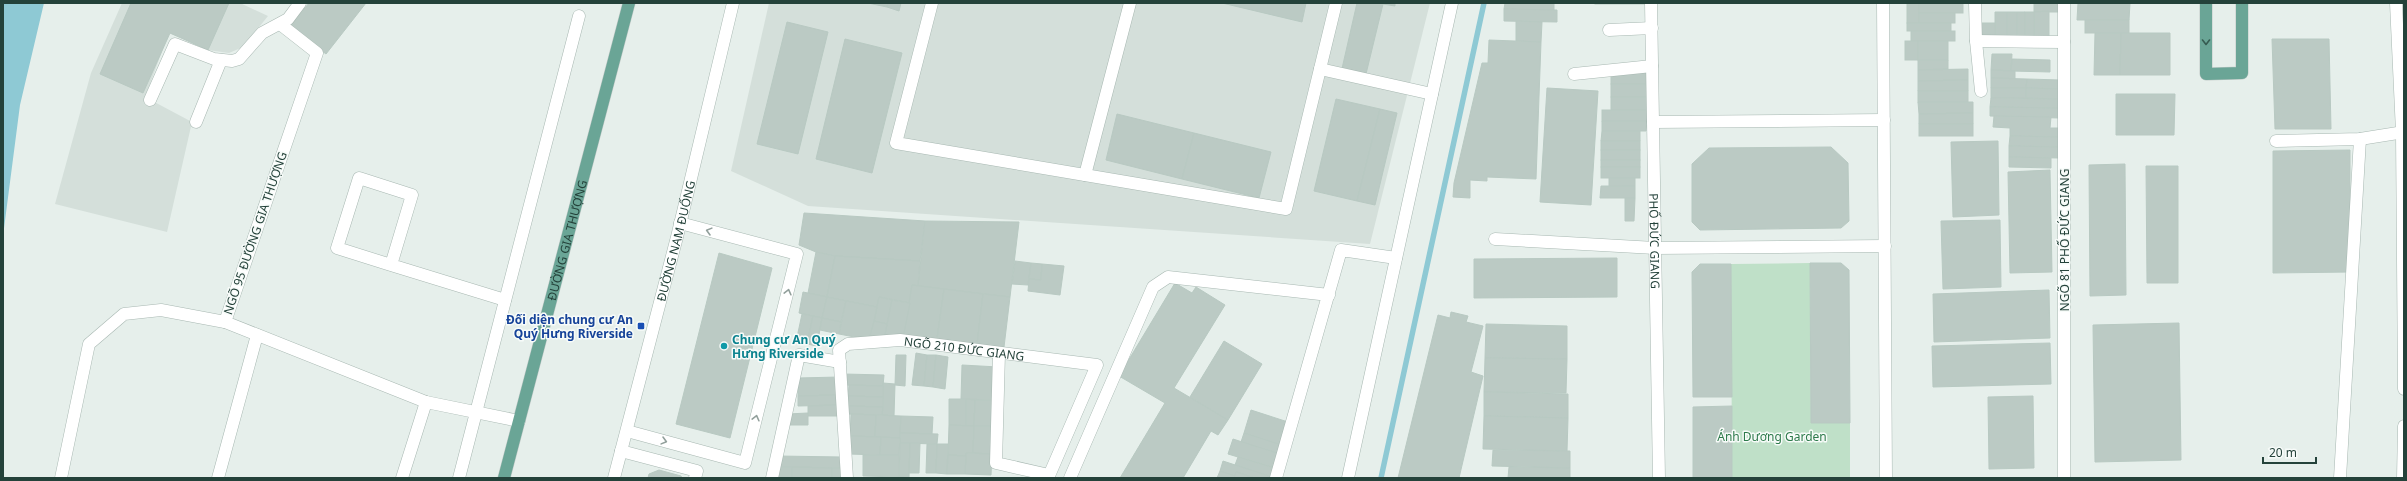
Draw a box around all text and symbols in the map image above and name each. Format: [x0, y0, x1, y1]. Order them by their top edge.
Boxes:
one-way arrow [2202, 39, 2210, 45]
street label: NGÕ 95 ĐƯỜNG GIA THƯỢNG [219, 149, 291, 317]
street label: NGÕ 81 PHỐ ĐỨC GIANG [2056, 169, 2073, 311]
street label: ĐƯỜNG GIA THƯỢNG [543, 178, 591, 302]
street label: ĐƯỜNG NAM ĐUỐNG [652, 179, 699, 303]
street label: PHỐ ĐỨC GIANG [1646, 193, 1664, 289]
one-way arrow [706, 227, 713, 236]
one-way arrow [783, 288, 792, 295]
place label: Đối diện chung cư An Quý Hưng Riverside [506, 311, 633, 342]
marker: Đối diện chung cư An Quý Hưng Riverside [636, 321, 646, 331]
place label: Chung cư An Quý Hưng Riverside [732, 331, 836, 362]
street label: NGÕ 210 ĐỨC GIANG [903, 332, 1025, 364]
marker: Chung cư An Quý Hưng Riverside [719, 341, 729, 351]
one-way arrow [752, 414, 760, 421]
park label: Ánh Dương Garden [1717, 428, 1827, 445]
one-way arrow [661, 436, 668, 445]
scale bar [2263, 439, 2316, 465]
text: 20 m [2269, 444, 2297, 461]

